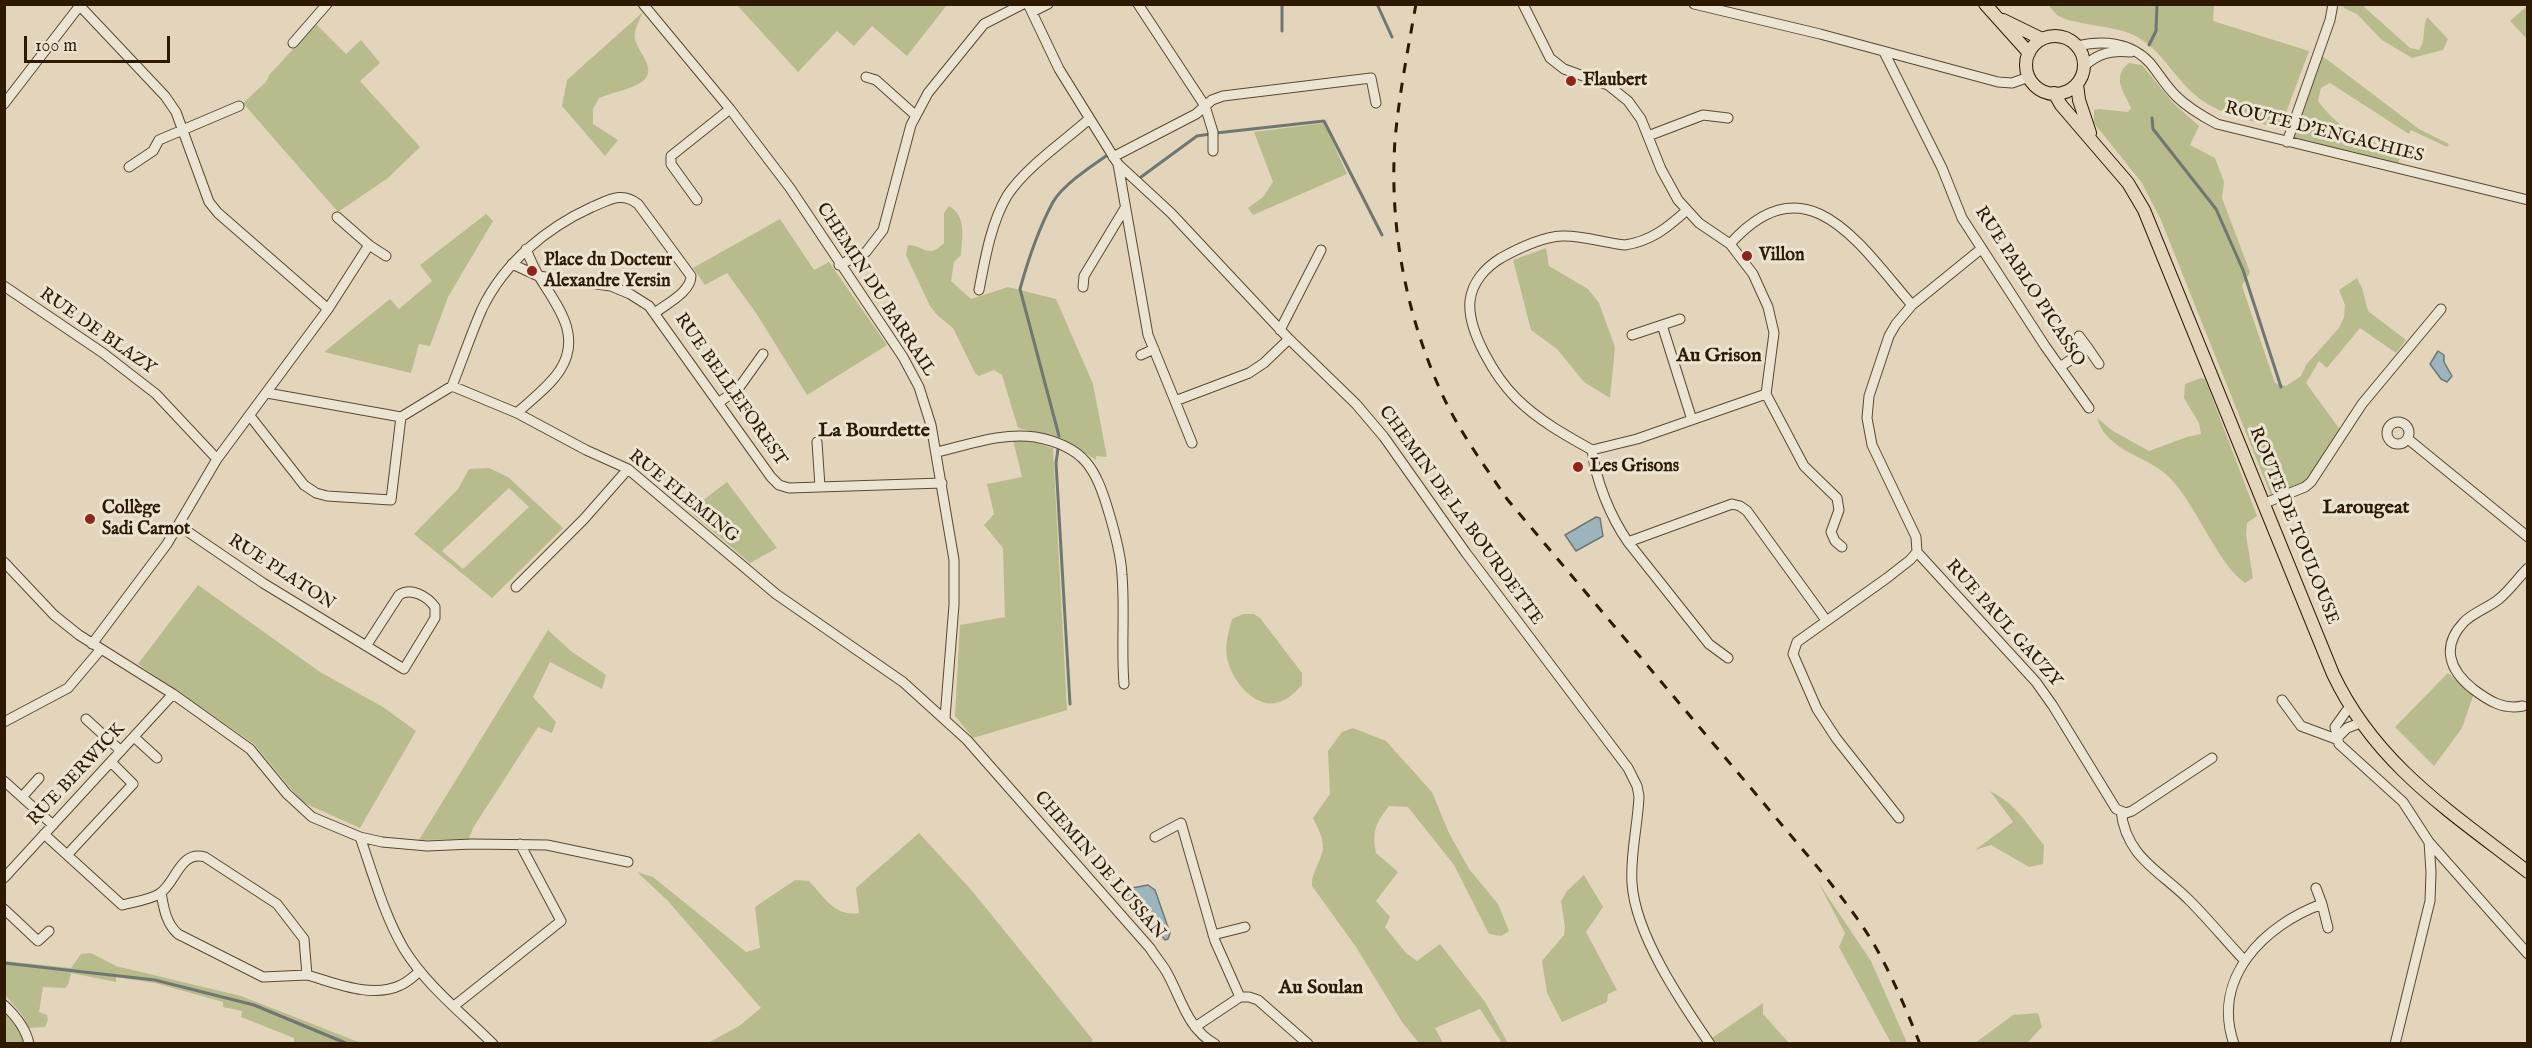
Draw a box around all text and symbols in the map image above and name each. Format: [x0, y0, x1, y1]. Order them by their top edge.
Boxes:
scale bar [27, 24, 172, 62]
text: 100 m [35, 35, 77, 58]
place label: Flaubert [1583, 70, 1647, 92]
marker: Flaubert [1564, 74, 1578, 88]
street label: ROUTE D'ENGACHIES [2222, 98, 2426, 168]
street label: CHEMIN DU BARRAIL [811, 199, 939, 381]
street label: RUE PABLO PICASSO [1969, 203, 2089, 371]
place label: Villon [1759, 245, 1805, 267]
marker: Villon [1740, 249, 1754, 263]
place label: Place du Docteur Alexandre Yersin [544, 250, 672, 292]
marker: Place du Docteur Alexandre Yersin [525, 264, 539, 278]
street label: RUE DE BLAZY [35, 284, 159, 380]
street label: RUE BELLEFOREST [669, 309, 791, 471]
district label: Au Grison [1676, 345, 1762, 369]
street label: CHEMIN DE LA BOURDETTE [1373, 402, 1547, 630]
district label: La Bourdette [818, 420, 930, 444]
street label: ROUTE DE TOULOUSE [2243, 424, 2343, 628]
street label: RUE FLEMING [623, 446, 743, 548]
place label: Les Grisons [1590, 456, 1679, 478]
marker: Les Grisons [1571, 460, 1585, 474]
district label: Larougeat [2323, 497, 2409, 521]
place label: Collège Sadi Carnot [102, 498, 190, 540]
marker: Collège Sadi Carnot [83, 512, 97, 526]
street label: RUE PLATON [224, 530, 338, 616]
street label: RUE PAUL GAUZY [1940, 556, 2066, 692]
street label: RUE BERWICK [24, 719, 130, 831]
street label: CHEMIN DE LUSSAN [1029, 787, 1169, 945]
district label: Au Soulan [1279, 977, 1363, 1001]

